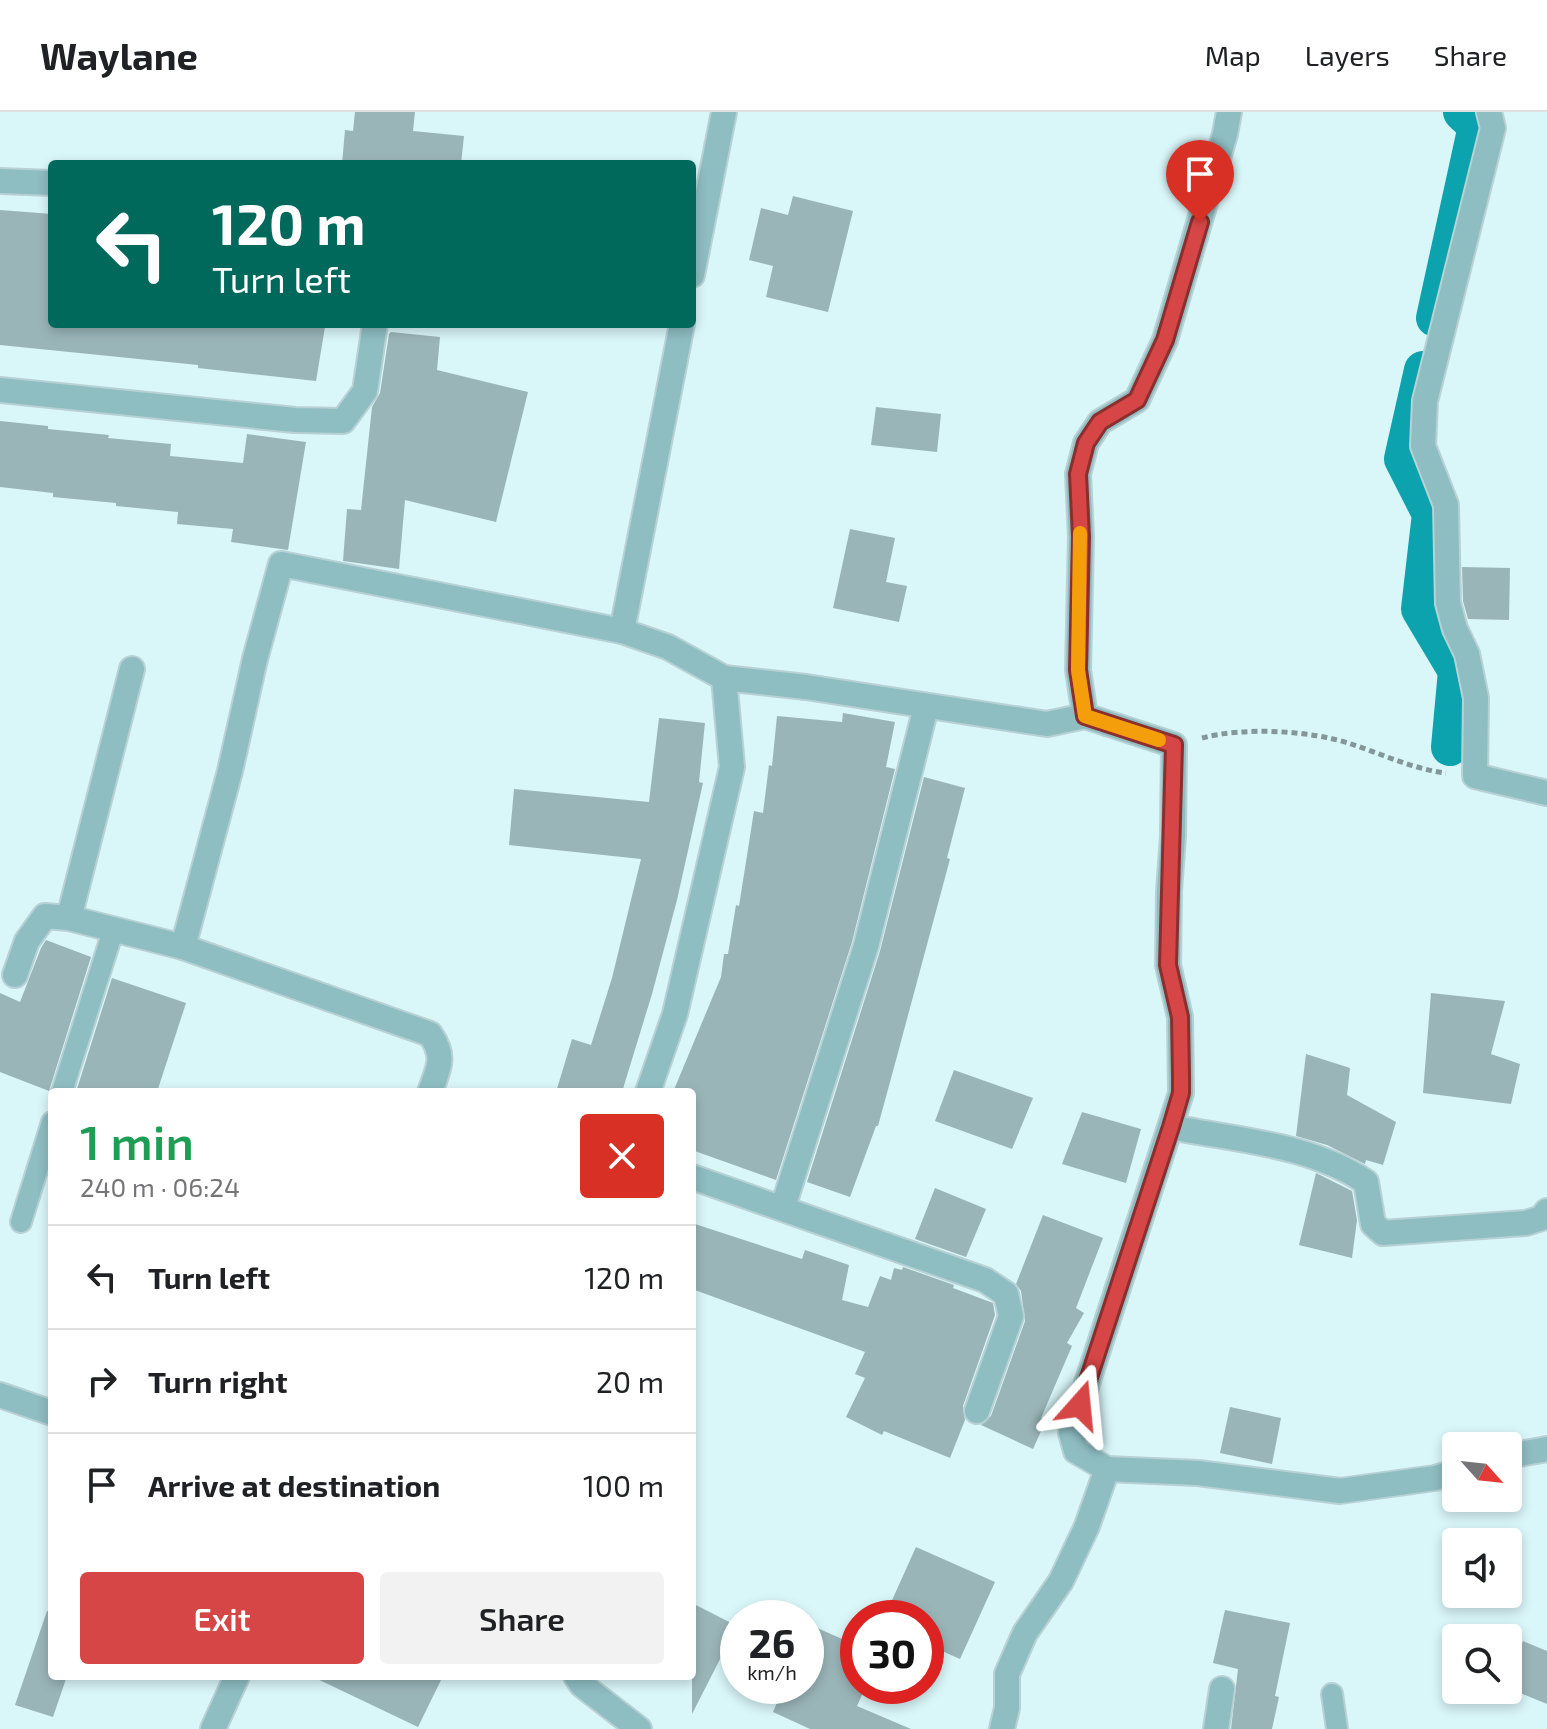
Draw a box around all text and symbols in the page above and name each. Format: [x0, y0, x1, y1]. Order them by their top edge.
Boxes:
text: Waylane [40, 32, 198, 78]
text: Map [1205, 38, 1261, 72]
text: Layers [1305, 38, 1390, 72]
text: Share [1434, 38, 1507, 72]
pin [1166, 140, 1234, 222]
icon: arrive [1178, 152, 1222, 196]
text: 120 m [212, 189, 366, 256]
icon: left [80, 192, 184, 296]
text: Turn left [212, 257, 351, 300]
text: 1 min [80, 1112, 194, 1170]
button: close [580, 1114, 664, 1198]
text: 240 m · 06:24 [80, 1171, 240, 1202]
icon: left [80, 1255, 124, 1299]
text: Turn left [148, 1259, 270, 1295]
text: 120 m [584, 1259, 664, 1295]
icon: right [80, 1359, 124, 1403]
text: Turn right [148, 1363, 288, 1399]
text: 20 m [596, 1363, 664, 1399]
position arrow [1038, 1363, 1122, 1447]
north arrow [1442, 1432, 1522, 1512]
map controls [1442, 1432, 1522, 1704]
icon: arrive [80, 1463, 124, 1507]
text: Arrive at destination [148, 1467, 440, 1503]
text: 100 m [583, 1467, 664, 1503]
button: sound [1442, 1528, 1522, 1608]
button: Exit [80, 1572, 364, 1664]
button: Share [380, 1572, 664, 1664]
speed limit sign: 30 [840, 1600, 944, 1704]
text: 26 [749, 1618, 795, 1666]
button: search [1442, 1624, 1522, 1704]
text: km/h [747, 1660, 797, 1684]

